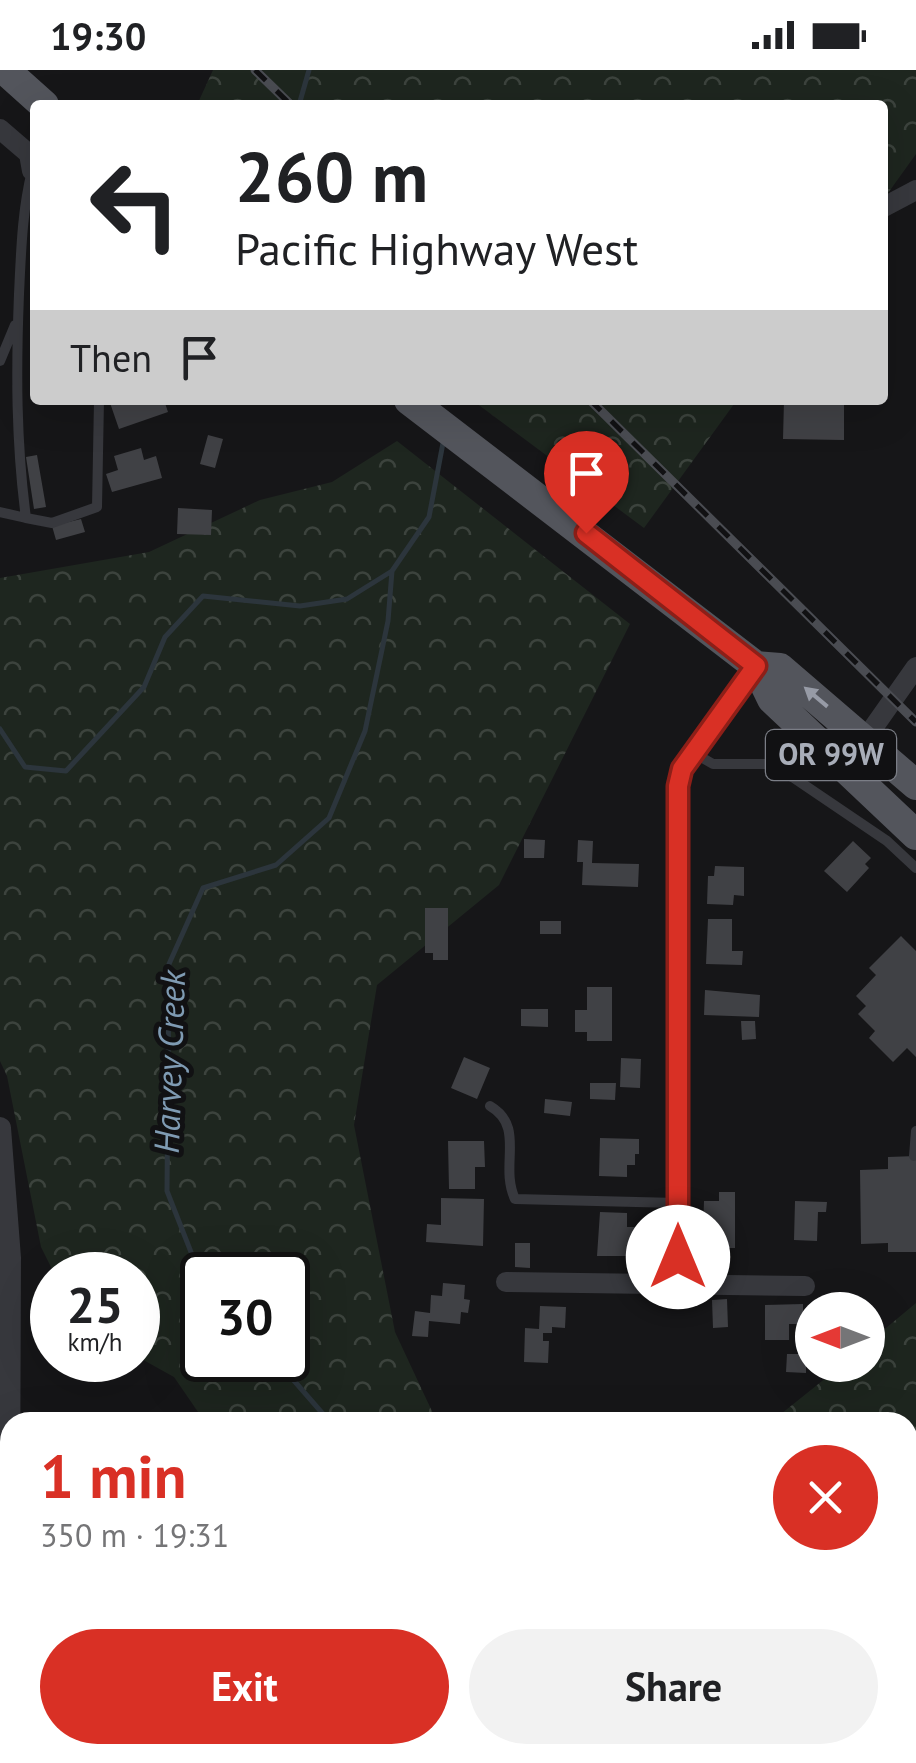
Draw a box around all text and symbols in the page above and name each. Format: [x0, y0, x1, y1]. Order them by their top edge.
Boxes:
text: 19:30 [50, 11, 146, 60]
text: 260 m [235, 131, 428, 221]
icon: left [70, 140, 200, 270]
text: Pacific Highway West [235, 219, 638, 277]
icon: arrive [172, 330, 227, 385]
text: Then [70, 333, 152, 382]
pin [544, 431, 629, 534]
icon: arrive [559, 446, 614, 501]
one-way arrow [804, 687, 829, 709]
road number: OR 99W [766, 730, 896, 780]
water label: Harvey Creek [143, 968, 195, 1154]
position arrow [626, 1205, 730, 1309]
speed limit sign: 30 [180, 1252, 310, 1382]
text: 25 [67, 1272, 123, 1337]
north arrow [795, 1292, 885, 1382]
map controls [795, 1292, 885, 1382]
text: km/h [68, 1326, 122, 1358]
text: 1 min [40, 1437, 186, 1515]
button: close [773, 1445, 878, 1550]
text: 350 m · 19:31 [40, 1514, 229, 1556]
button: Exit [40, 1629, 449, 1744]
button: Share [469, 1629, 878, 1744]

